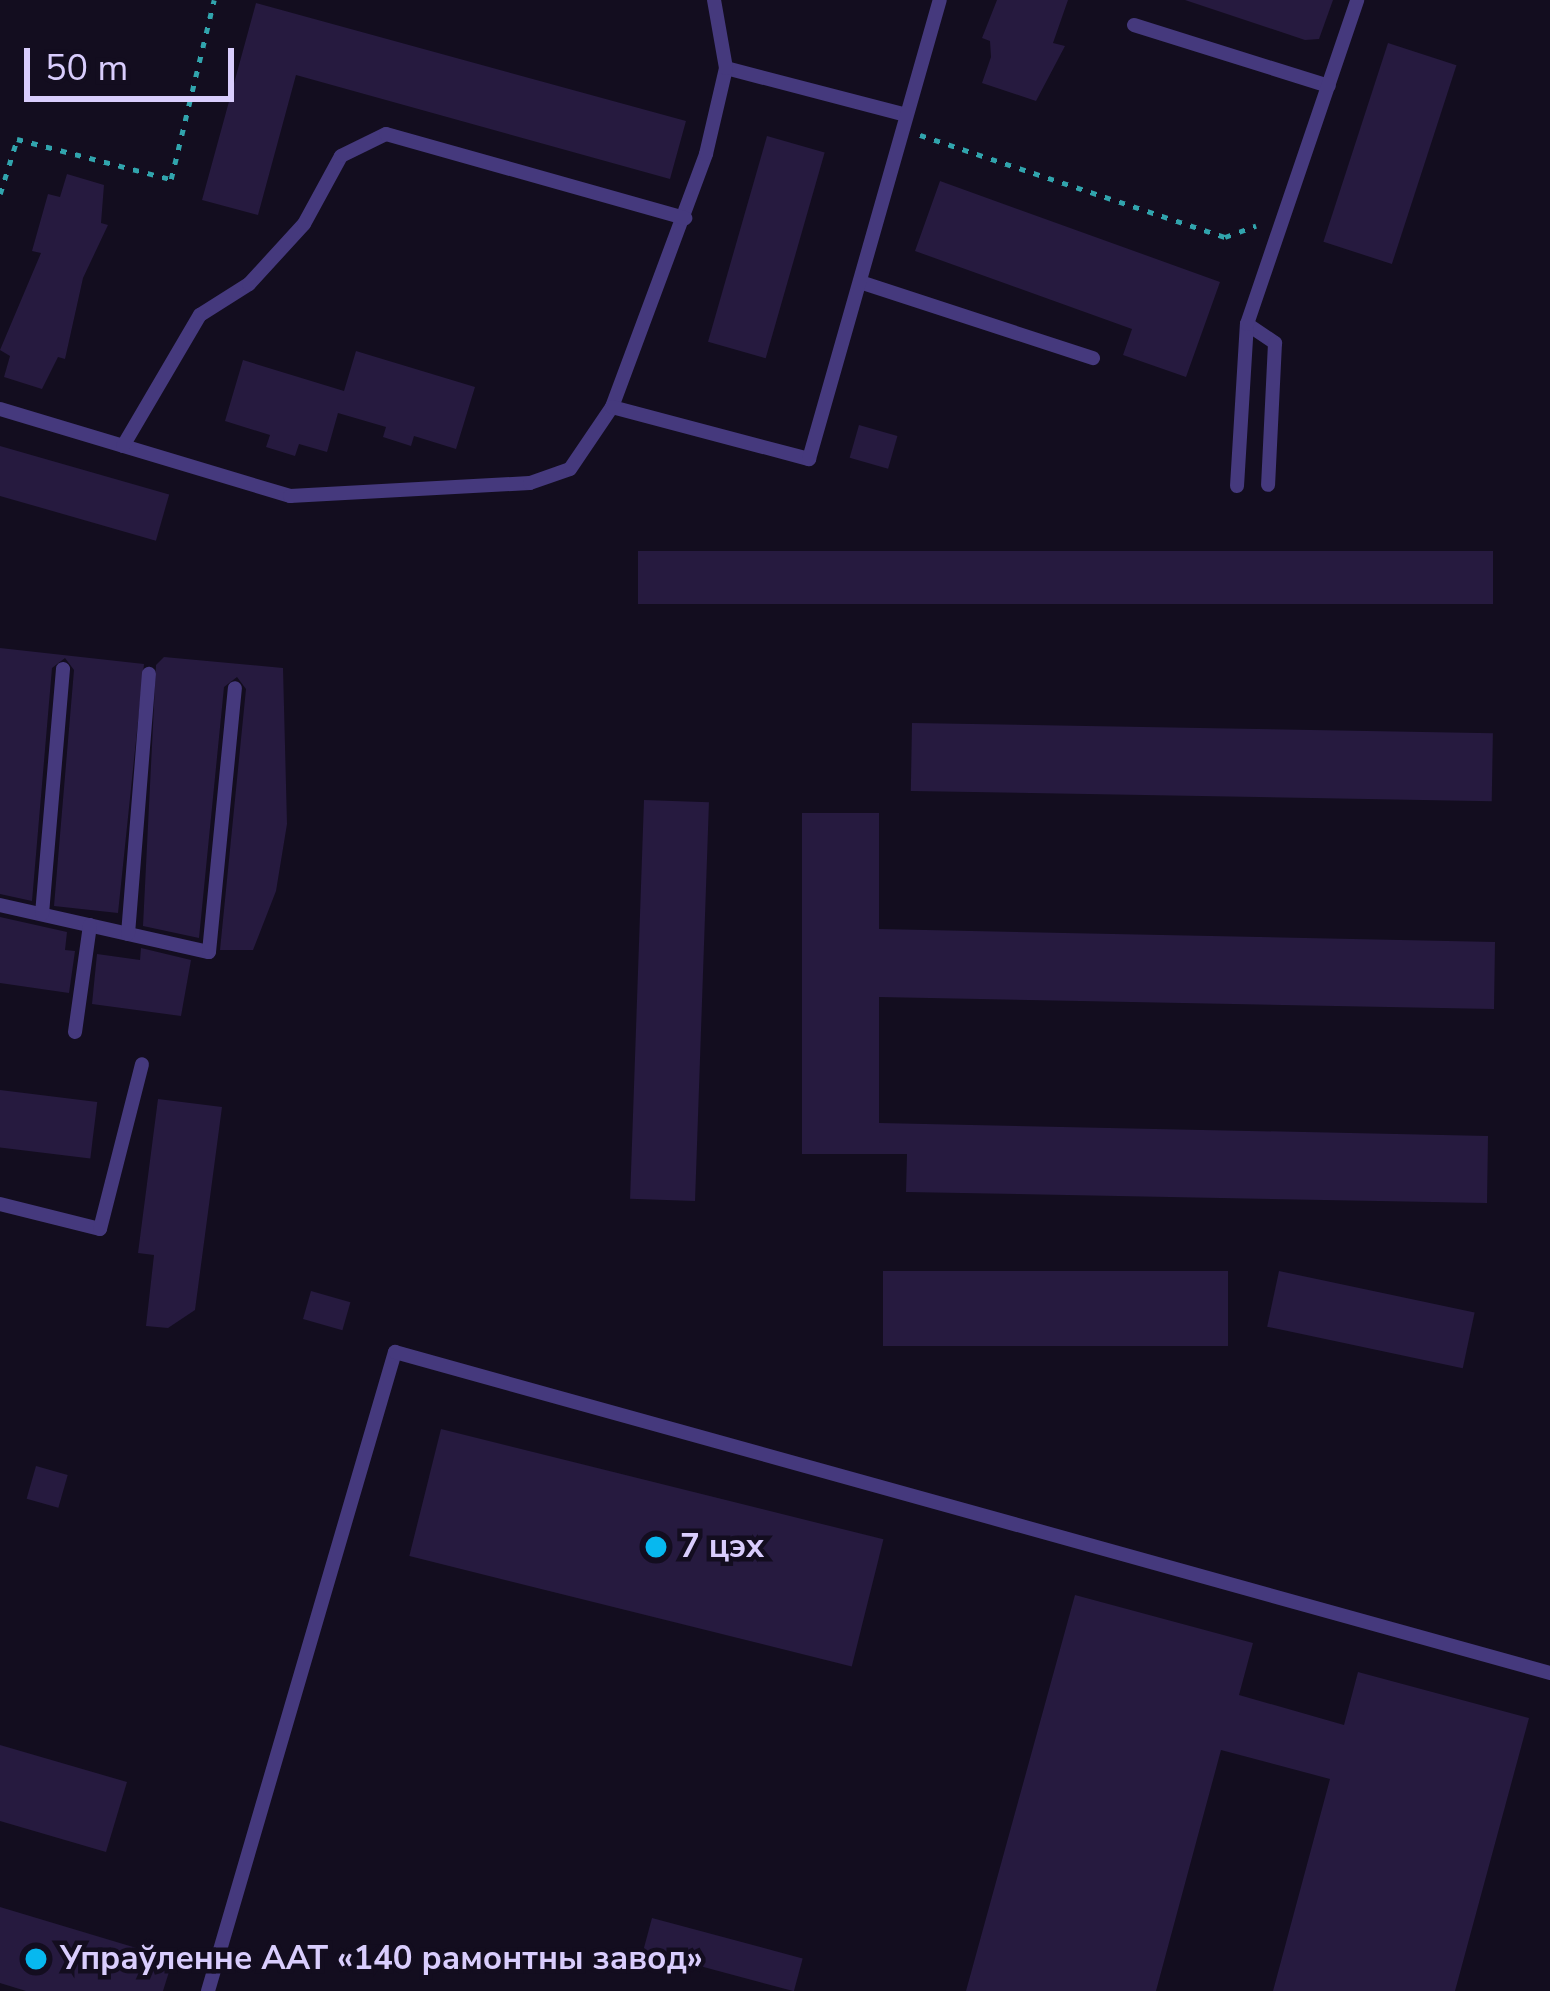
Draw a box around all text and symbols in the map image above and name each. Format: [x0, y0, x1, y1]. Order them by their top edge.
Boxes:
scale bar [30, 24, 240, 98]
text: 50 m [45, 44, 128, 93]
place label: 7 цэх [680, 1527, 764, 1567]
marker: 7 цэх [643, 1534, 669, 1560]
place label: Упраўленне ААТ «140 рамонтны завод» [60, 1939, 703, 1979]
marker: Упраўленне ААТ «140 рамонтны завод» [23, 1946, 49, 1972]

